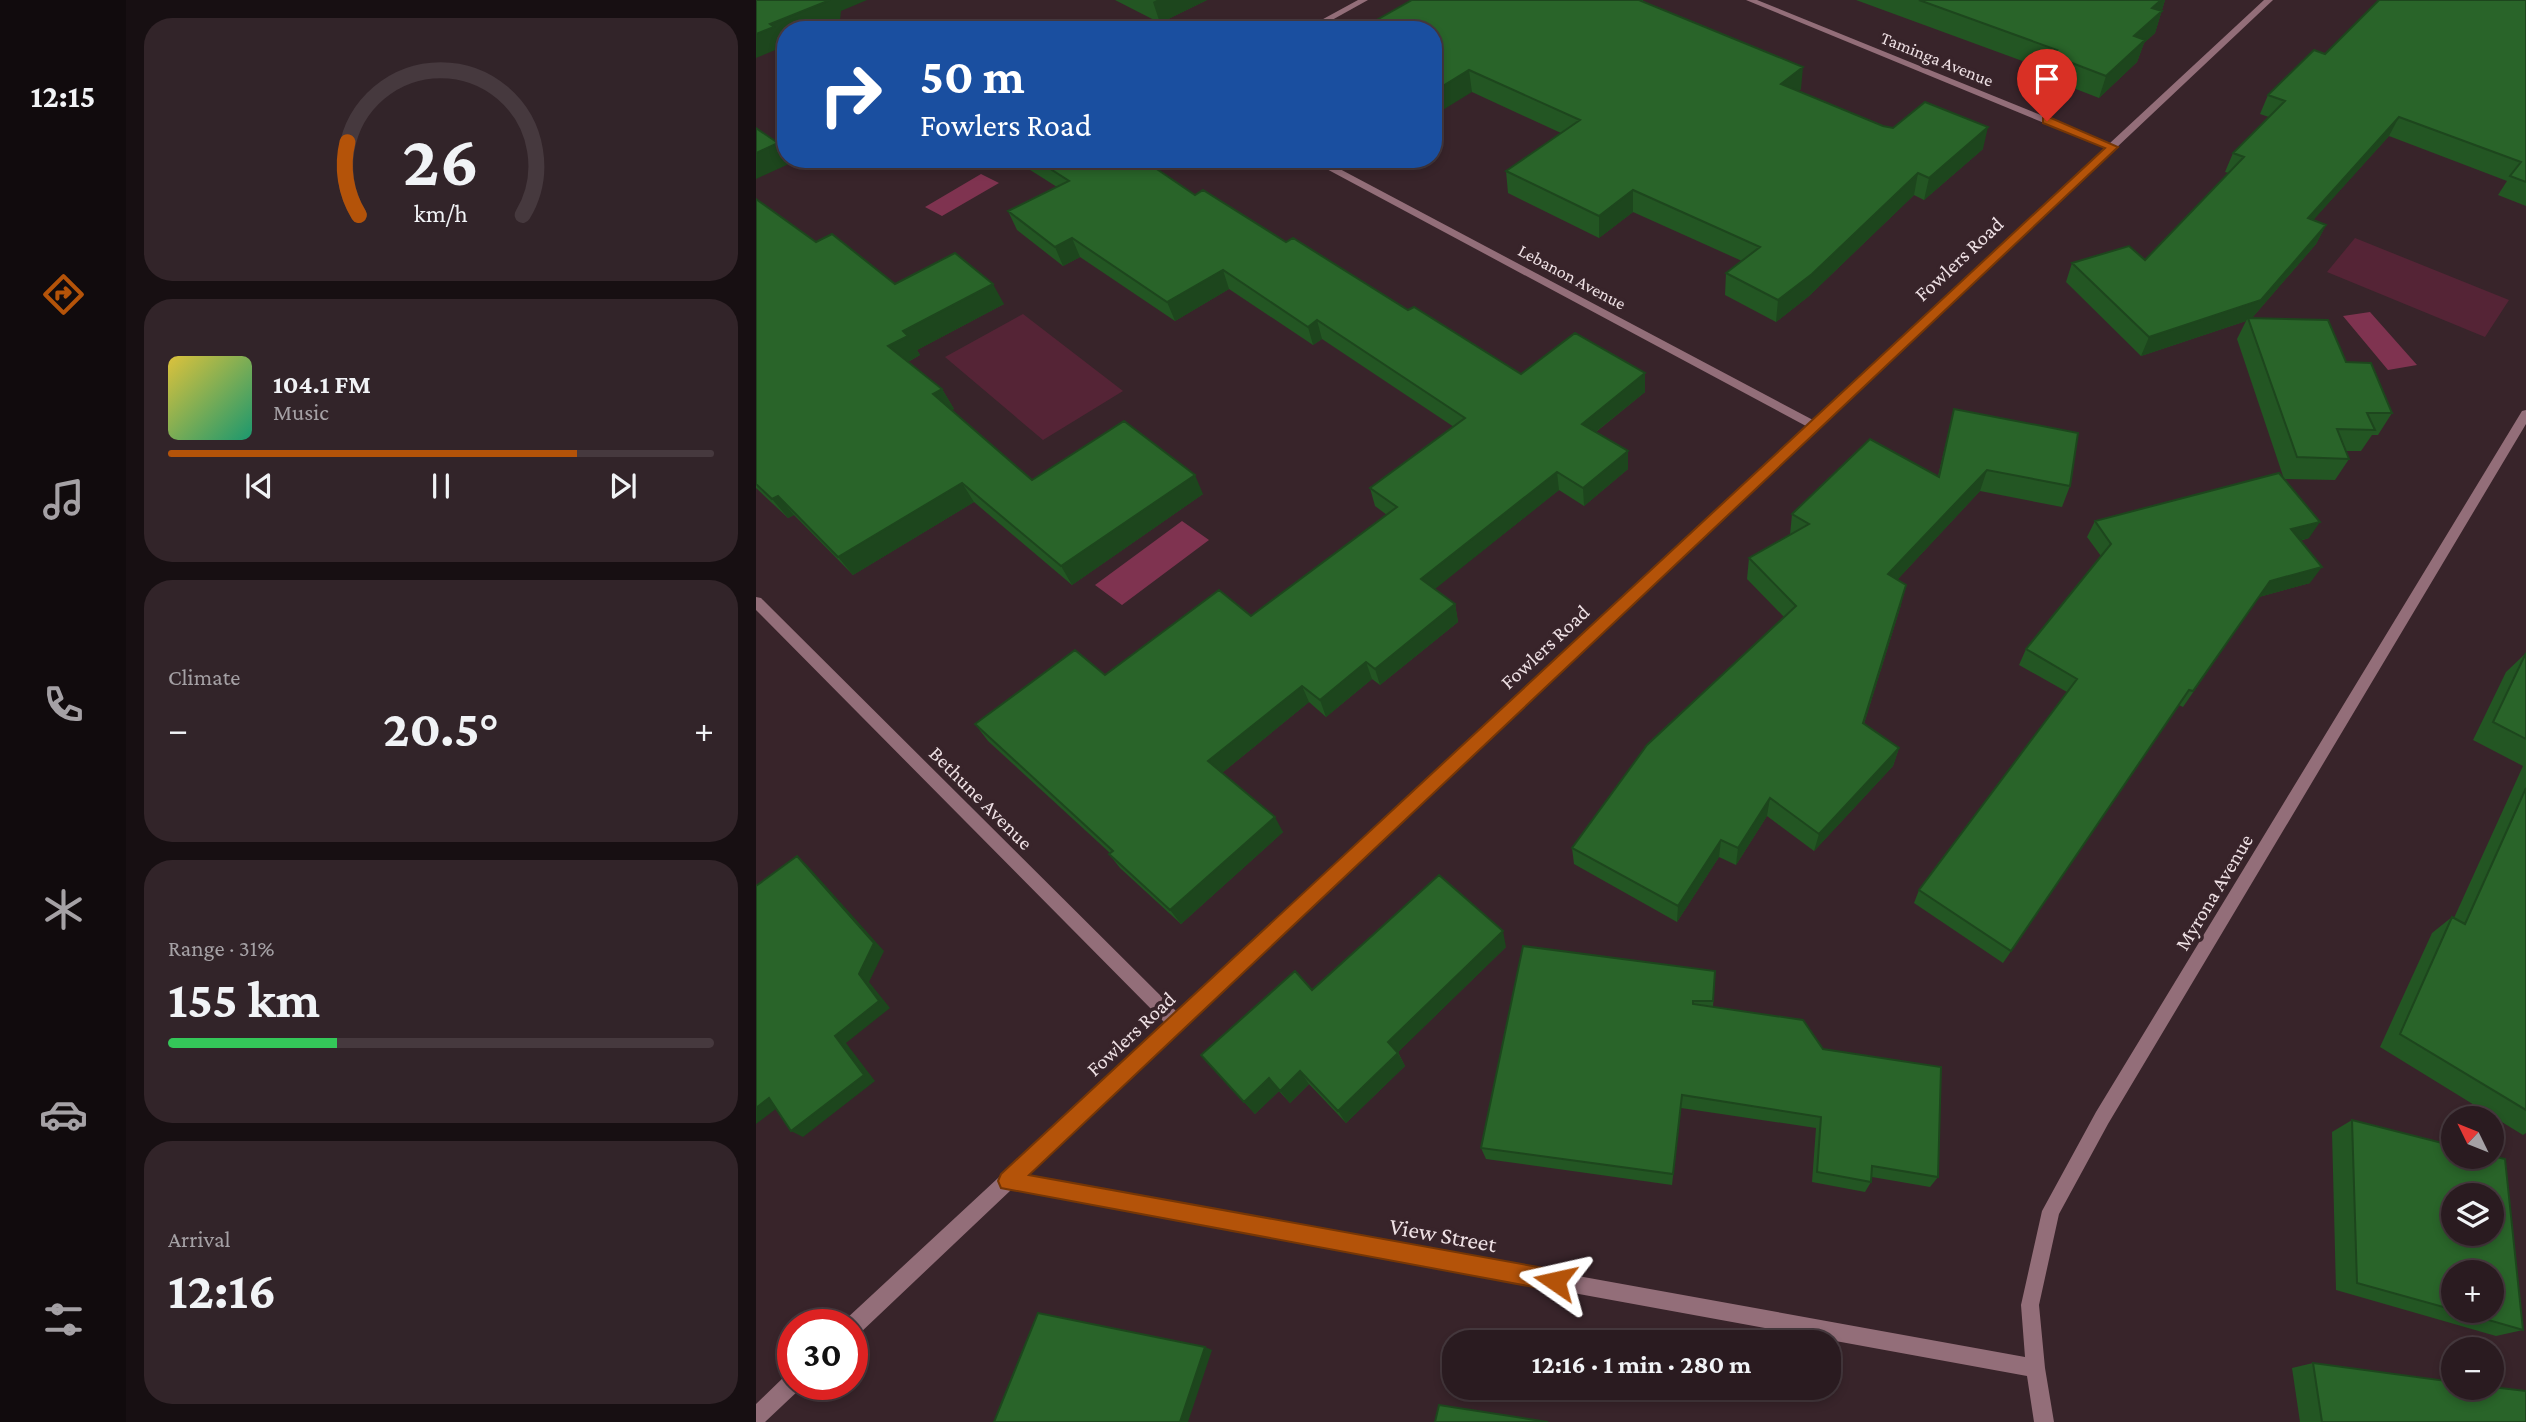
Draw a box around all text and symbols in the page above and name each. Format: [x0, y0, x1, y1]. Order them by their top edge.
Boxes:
street label: Taminga Avenue [1878, 27, 1996, 91]
icon: right [805, 49, 896, 140]
text: 50 m [920, 49, 1025, 104]
pin [2017, 49, 2077, 121]
icon: arrive [2028, 60, 2066, 98]
text: 12:15 [31, 78, 95, 114]
text: Fowlers Road [920, 107, 1091, 143]
text: 26 [403, 121, 479, 202]
text: km/h [414, 200, 468, 227]
street label: Fowlers Road [1910, 212, 2008, 306]
street label: Lebanon Avenue [1515, 240, 1629, 314]
icon: directions [39, 270, 88, 319]
text: 104.1 FM [273, 370, 371, 399]
text: Music [273, 399, 329, 425]
icon: previous [240, 467, 278, 505]
icon: pause [422, 467, 460, 505]
icon: next [604, 467, 642, 505]
icon: music [39, 475, 88, 524]
street label: Fowlers Road [1496, 600, 1594, 694]
text: Climate [168, 664, 240, 690]
icon: phone [39, 680, 88, 729]
text: 20.5° [383, 699, 499, 757]
text: − [168, 708, 188, 750]
text: + [694, 708, 714, 750]
street label: Bethune Avenue [924, 741, 1038, 855]
street label: Myrona Avenue [2170, 830, 2258, 954]
icon: climate [39, 885, 88, 934]
text: Range · 31% [168, 935, 274, 961]
text: 155 km [168, 970, 320, 1028]
street label: Fowlers Road [1082, 987, 1180, 1081]
icon: car [39, 1090, 88, 1139]
north arrow [2441, 1106, 2504, 1169]
map controls [2441, 1106, 2504, 1400]
button: layers [2441, 1183, 2504, 1246]
street label: View Street [1387, 1212, 1500, 1257]
text: Arrival [168, 1226, 231, 1252]
position arrow [1518, 1244, 1592, 1318]
button: + [2441, 1260, 2504, 1323]
text: 12:16 [168, 1261, 276, 1319]
icon: filters [39, 1295, 88, 1344]
speed limit sign: 30 [777, 1309, 868, 1400]
button: − [2441, 1337, 2504, 1400]
text: 12:16 · 1 min · 280 m [1532, 1350, 1751, 1379]

